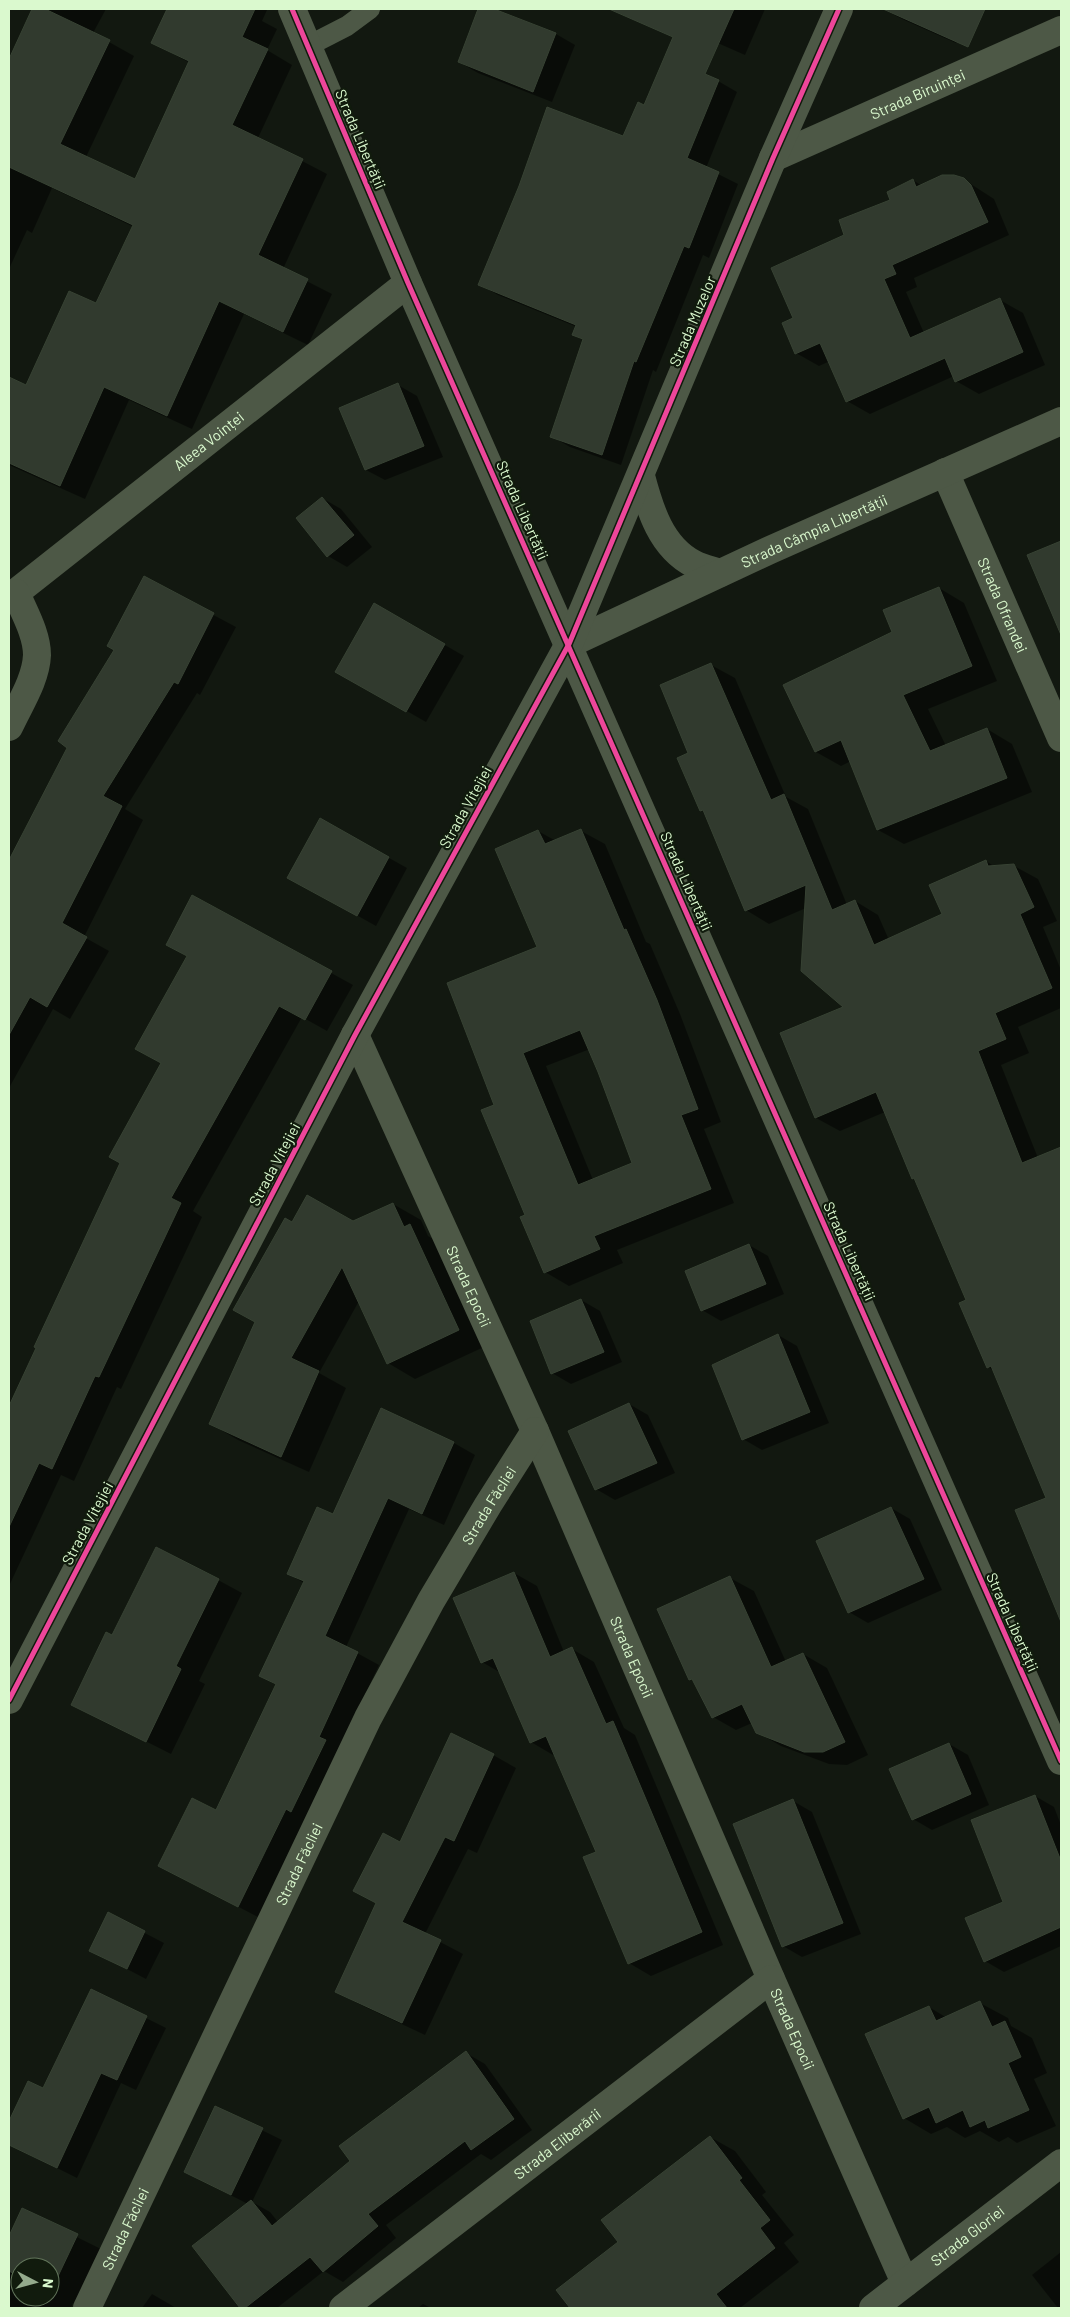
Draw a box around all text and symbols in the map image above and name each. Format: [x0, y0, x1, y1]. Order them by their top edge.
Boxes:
street label: Strada Biruinței [867, 65, 968, 123]
street label: Strada Libertății [332, 86, 390, 192]
street label: Strada Muzelor [665, 272, 719, 369]
street label: Aleea Voinței [170, 407, 247, 474]
street label: Strada Libertății [493, 458, 553, 562]
street label: Strada Câmpia Libertății [738, 490, 890, 571]
street label: Strada Ofrandei [974, 555, 1032, 655]
street label: Strada Vitejiei [435, 763, 495, 851]
street label: Strada Libertății [657, 829, 717, 933]
street label: Strada Vitejiei [245, 1119, 303, 1209]
street label: Strada Libertății [820, 1199, 880, 1303]
street label: Strada Epocii [443, 1243, 495, 1330]
street label: Strada Făcliei [458, 1463, 519, 1548]
street label: Strada Vitejiei [58, 1478, 116, 1568]
street label: Strada Libertății [983, 1570, 1043, 1674]
street label: Strada Epocii [607, 1613, 658, 1701]
street label: Strada Făcliei [271, 1820, 326, 1908]
street label: Strada Epocii [767, 1985, 819, 2072]
street label: Strada Eliberării [510, 2104, 604, 2183]
street label: Strada Făcliei [98, 2185, 152, 2272]
street label: Strada Gloriei [927, 2201, 1008, 2269]
north arrow [10, 2257, 60, 2307]
text: N [39, 2278, 57, 2289]

